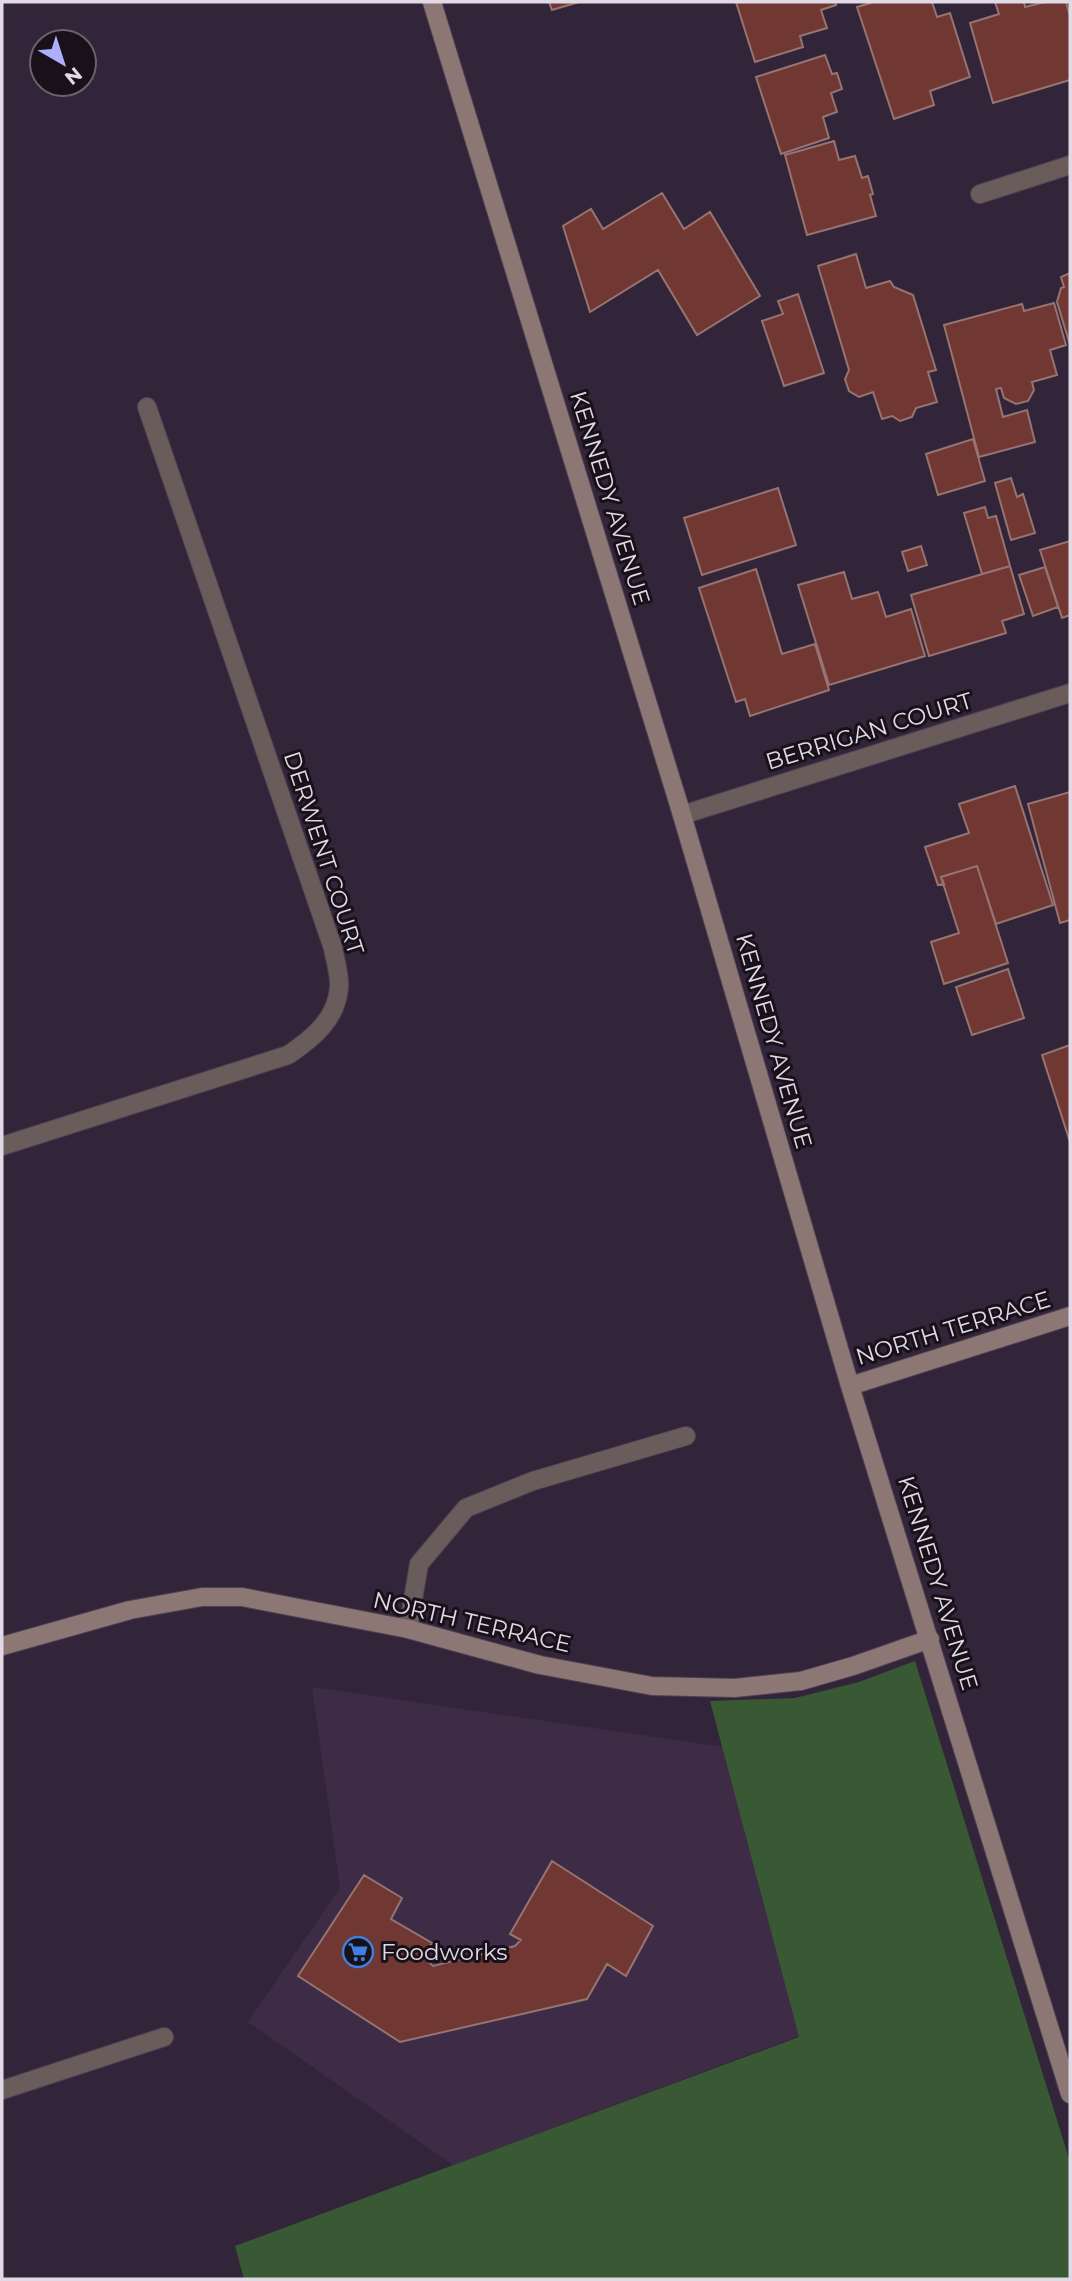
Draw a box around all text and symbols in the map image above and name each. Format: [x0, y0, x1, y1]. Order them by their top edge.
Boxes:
north arrow [28, 28, 98, 98]
text: N [60, 62, 87, 90]
street label: KENNEDY AVENUE [564, 388, 656, 608]
street label: BERRIGAN COURT [762, 686, 976, 776]
street label: DERWENT COURT [278, 748, 370, 959]
street label: KENNEDY AVENUE [730, 930, 818, 1152]
street label: NORTH TERRACE [852, 1285, 1054, 1371]
street label: KENNEDY AVENUE [892, 1473, 984, 1693]
street label: NORTH TERRACE [370, 1586, 574, 1658]
supermarket icon: Foodworks [341, 1935, 375, 1969]
place label: Foodworks [381, 1938, 508, 1966]

